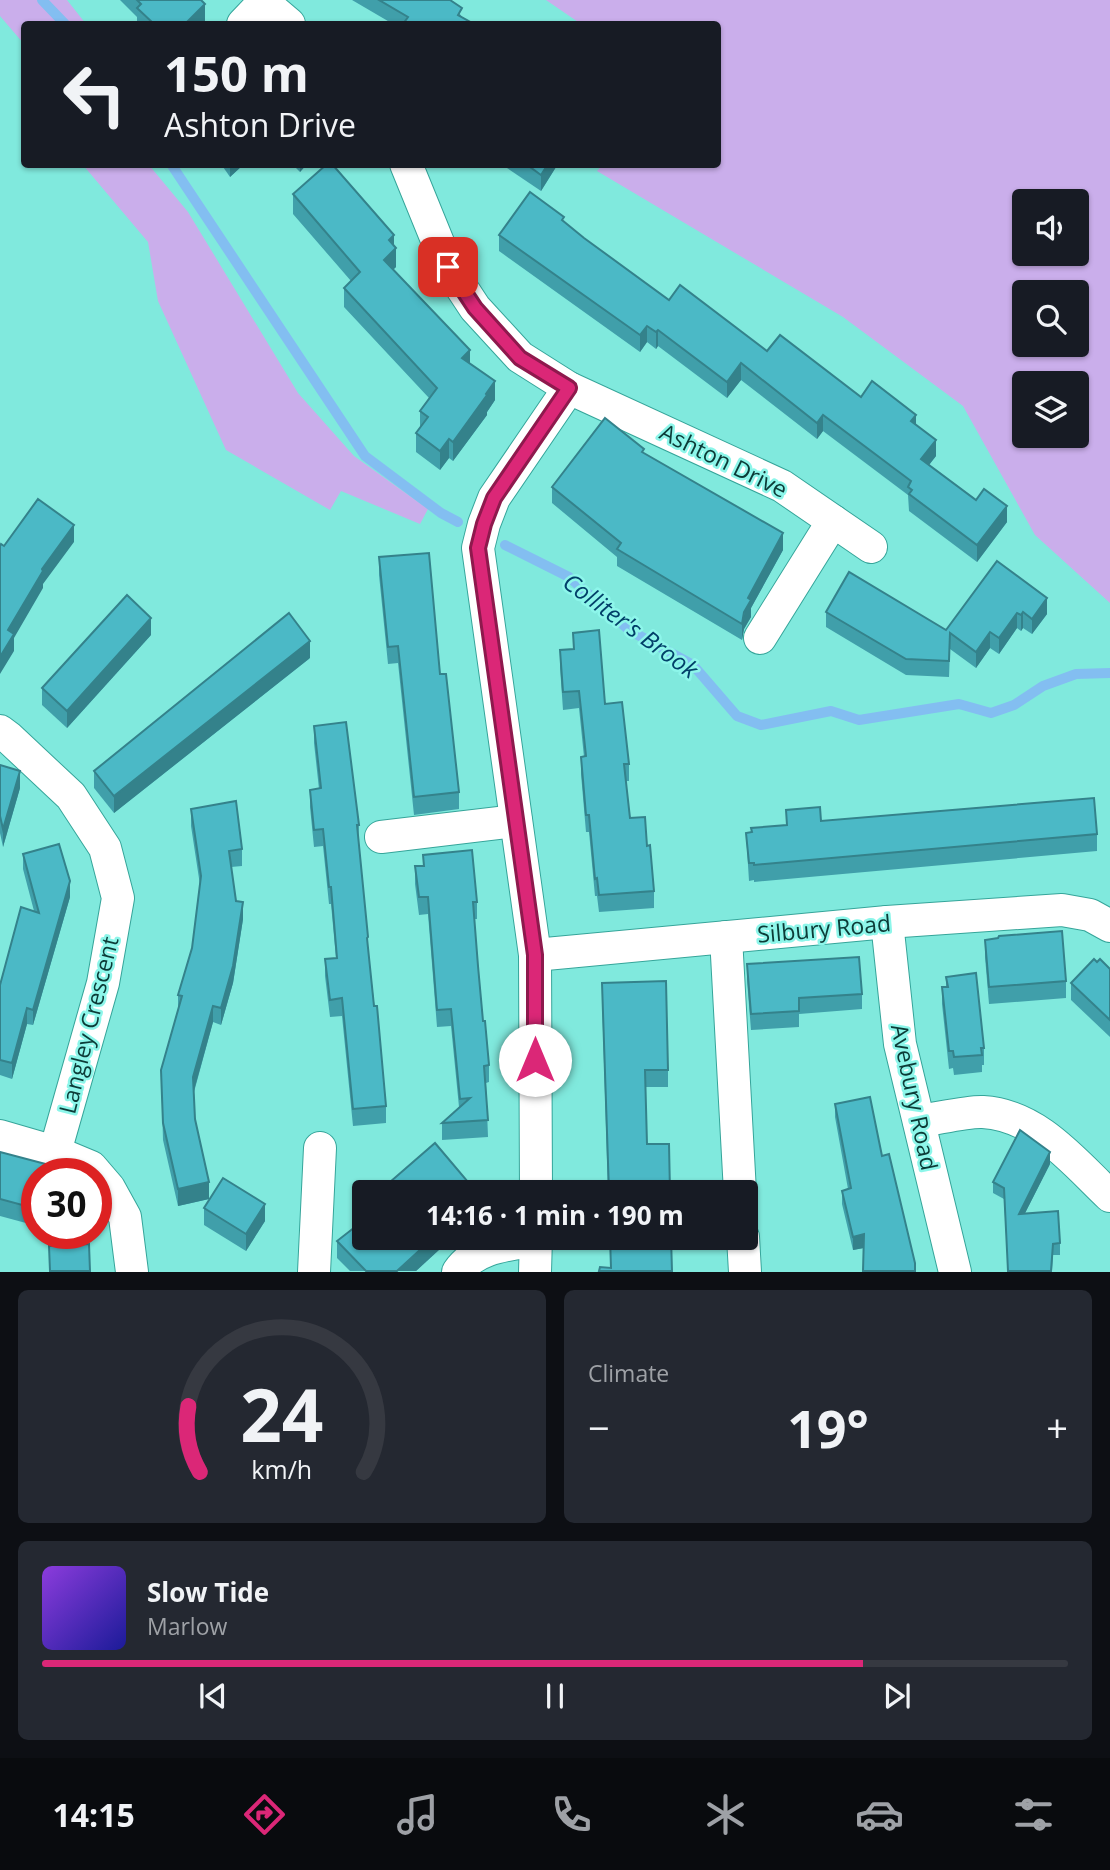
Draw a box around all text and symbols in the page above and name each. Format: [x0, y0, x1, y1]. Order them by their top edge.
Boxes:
text: 150 m [164, 40, 309, 106]
icon: left [49, 49, 140, 140]
text: Ashton Drive [164, 103, 356, 146]
map controls [1012, 189, 1089, 448]
button: sound [1012, 189, 1089, 266]
pin [418, 237, 478, 297]
icon: arrive [429, 248, 467, 286]
button: search [1012, 280, 1089, 357]
button: layers [1012, 371, 1089, 448]
street label: Ashton Drive [655, 415, 793, 505]
water label: Colliter's Brook [557, 565, 706, 686]
street label: Silbury Road [756, 906, 892, 950]
street label: Langley Crescent [51, 933, 125, 1117]
street label: Avebury Road [884, 1021, 946, 1173]
position arrow [498, 1023, 572, 1097]
speed limit sign: 30 [21, 1158, 112, 1249]
text: 14:16 · 1 min · 190 m [426, 1197, 684, 1233]
text: Climate [588, 1357, 669, 1389]
text: 24 [240, 1365, 324, 1464]
text: 19° [787, 1392, 869, 1463]
text: − [588, 1401, 610, 1453]
text: + [1046, 1401, 1068, 1453]
text: km/h [252, 1452, 312, 1486]
text: Slow Tide [147, 1574, 269, 1610]
text: Marlow [147, 1610, 227, 1642]
icon: previous [194, 1677, 232, 1715]
icon: pause [536, 1677, 574, 1715]
icon: next [878, 1677, 916, 1715]
icon: directions [240, 1790, 289, 1839]
icon: music [393, 1790, 442, 1839]
icon: phone [547, 1790, 596, 1839]
icon: climate [701, 1790, 750, 1839]
icon: car [855, 1790, 904, 1839]
icon: filters [1009, 1790, 1058, 1839]
text: 14:15 [52, 1793, 135, 1836]

